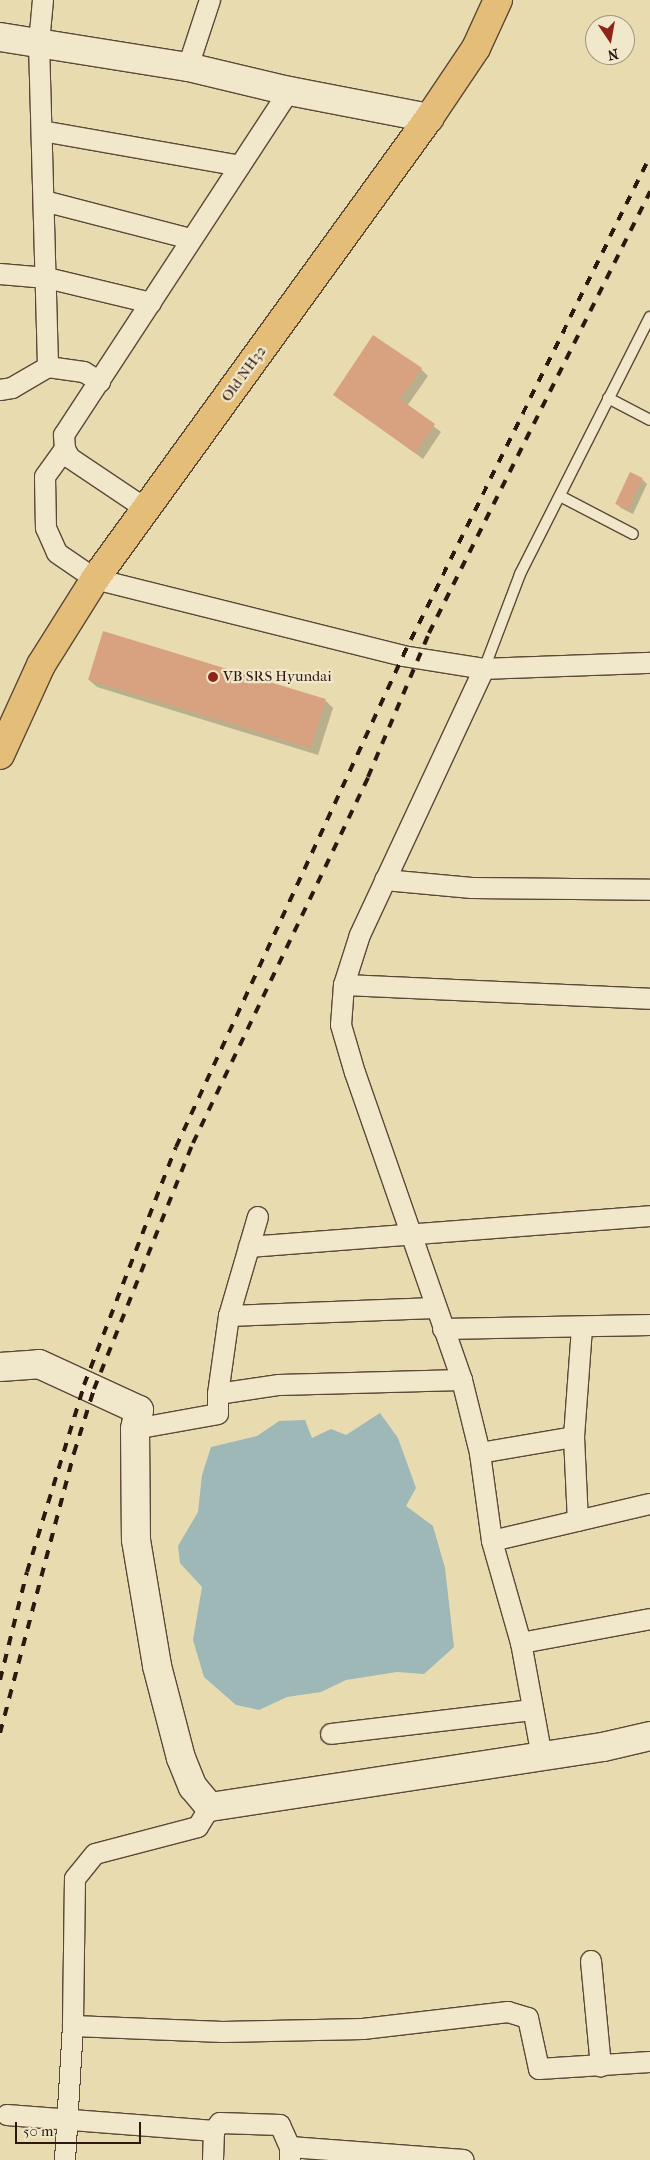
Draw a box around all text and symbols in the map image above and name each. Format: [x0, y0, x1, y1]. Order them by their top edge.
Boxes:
north arrow [585, 15, 635, 65]
text: N [606, 45, 620, 64]
street label: Old NH32 [218, 343, 270, 405]
place label: VB SRS Hyundai [223, 668, 332, 686]
marker: VB SRS Hyundai [207, 671, 219, 683]
scale bar [18, 2112, 144, 2144]
text: 50 m [23, 2122, 53, 2140]

